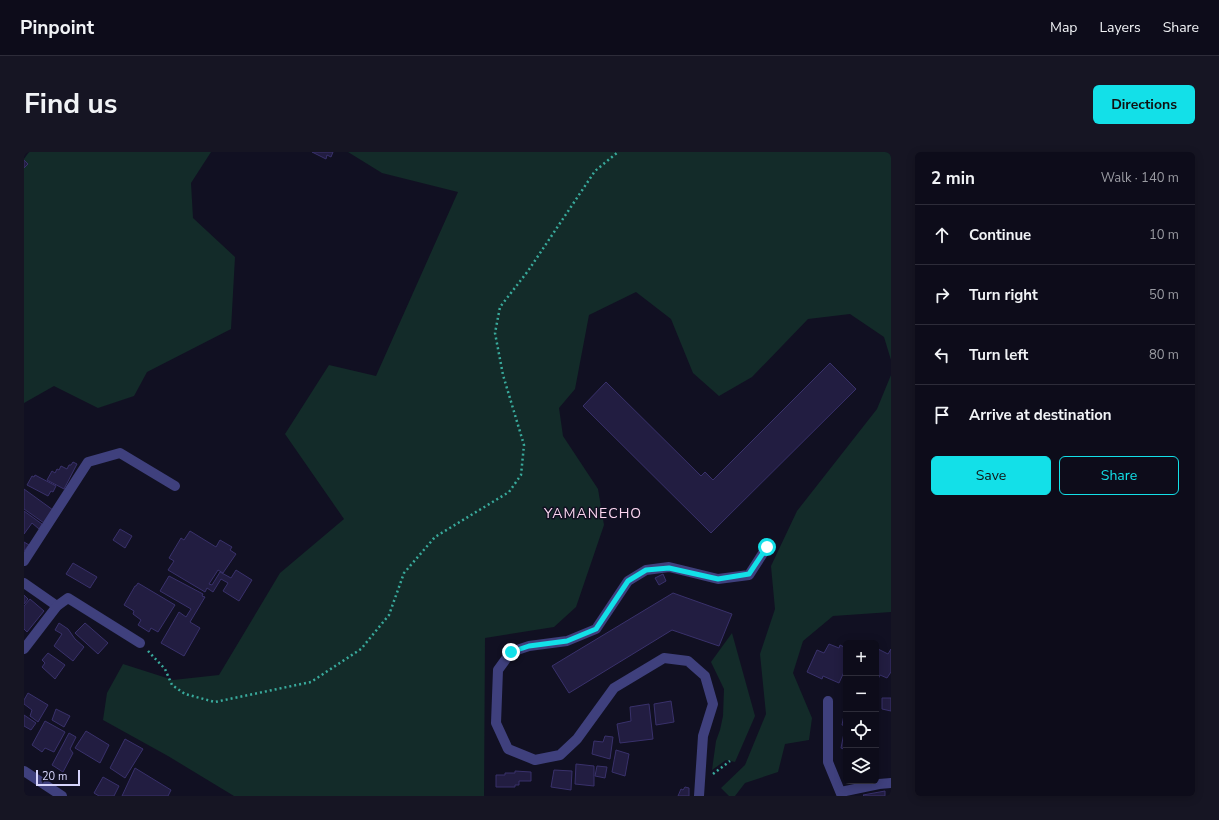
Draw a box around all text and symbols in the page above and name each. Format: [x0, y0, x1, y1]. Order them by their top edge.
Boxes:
text: Pinpoint [20, 15, 94, 41]
text: Map [1050, 18, 1077, 37]
text: Layers [1099, 18, 1141, 37]
text: Share [1163, 18, 1199, 37]
text: Find us [24, 85, 118, 123]
button: Directions [1093, 85, 1195, 124]
text: 2 min [931, 167, 975, 190]
text: Walk · 140 m [1101, 169, 1179, 187]
icon: ahead [931, 224, 953, 246]
text: Continue [969, 225, 1031, 245]
text: 10 m [1149, 226, 1179, 244]
icon: right [931, 284, 953, 306]
text: Turn right [969, 285, 1038, 305]
text: 50 m [1149, 286, 1179, 304]
icon: left [931, 344, 953, 366]
text: Turn left [969, 345, 1028, 365]
text: 80 m [1149, 346, 1179, 364]
icon: arrive [931, 404, 953, 426]
text: Arrive at destination [969, 405, 1112, 425]
button: Save [931, 456, 1051, 495]
button: Share [1059, 456, 1179, 495]
district label: YAMANECHO [543, 504, 642, 523]
route start [758, 538, 776, 556]
map controls [843, 640, 879, 784]
button: + [843, 640, 879, 676]
route end [502, 643, 520, 661]
button: − [843, 676, 879, 712]
button: locate [843, 712, 879, 748]
button: layers [843, 748, 879, 784]
scale bar [36, 768, 80, 787]
text: 20 m [42, 769, 67, 784]

